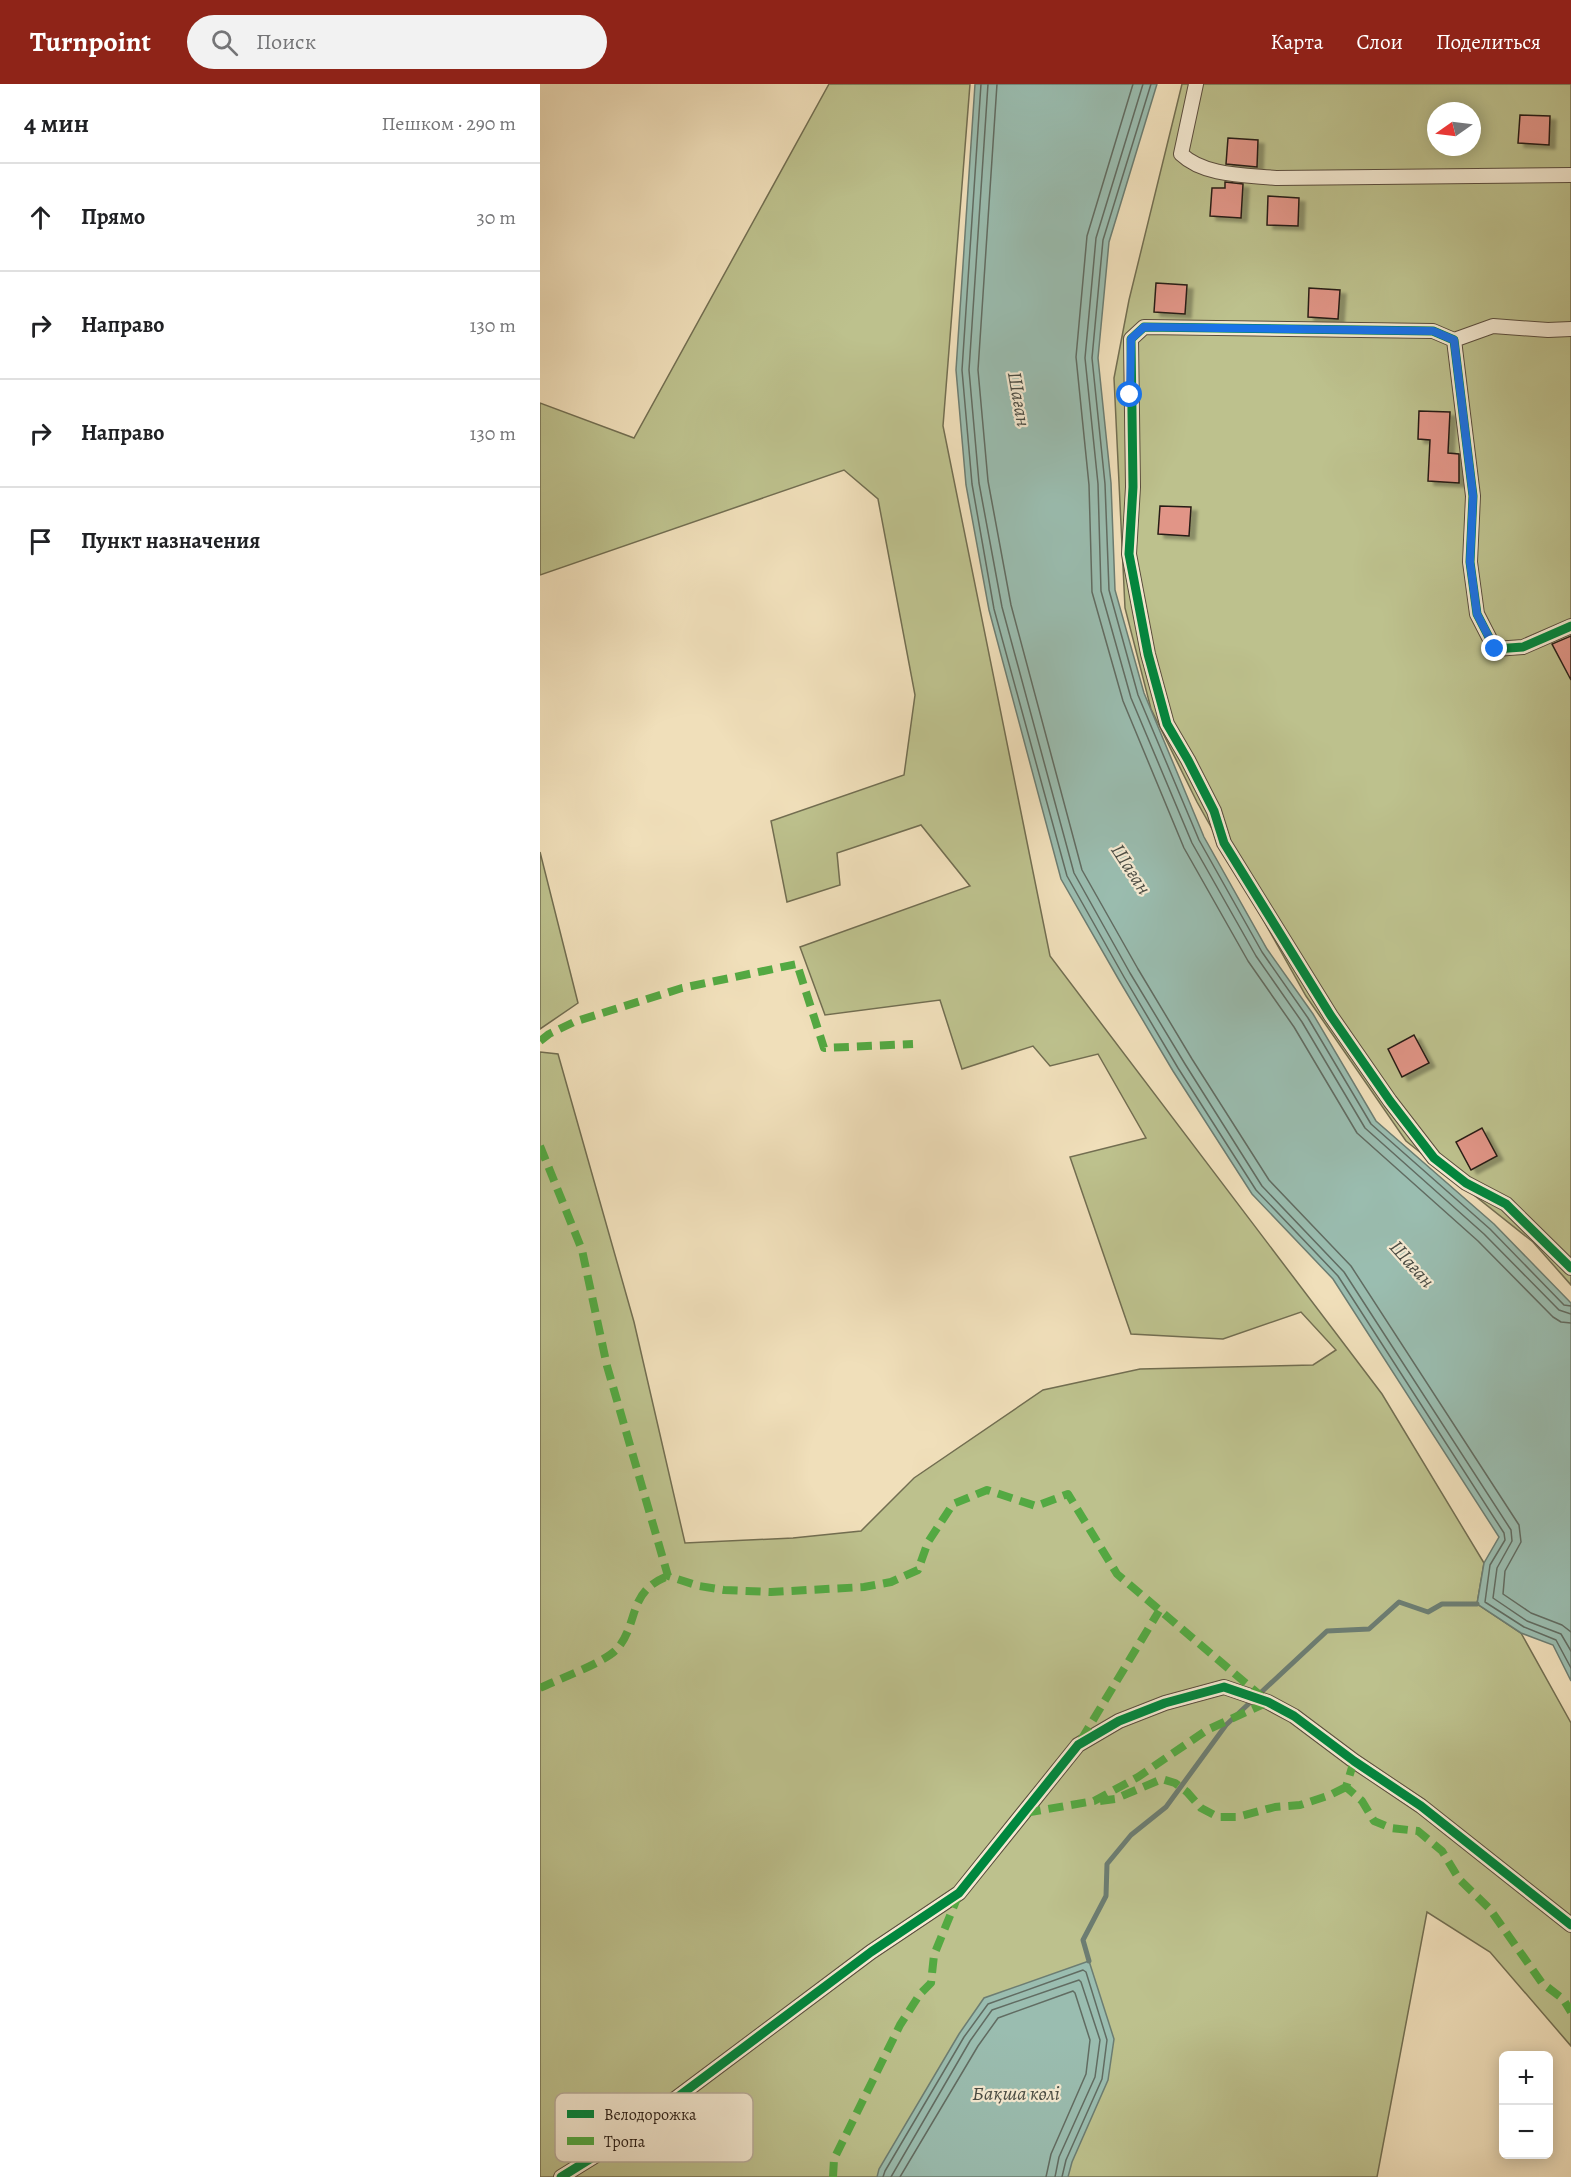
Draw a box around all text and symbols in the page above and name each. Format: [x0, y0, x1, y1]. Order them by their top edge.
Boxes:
search box [187, 15, 607, 69]
text: Turnpoint [30, 23, 151, 61]
icon: search [208, 26, 241, 59]
text: Поиск [256, 27, 316, 57]
text: Карта [1270, 28, 1323, 56]
text: Слои [1356, 28, 1403, 56]
text: Поделиться [1436, 28, 1541, 56]
north arrow [1427, 102, 1481, 156]
text: 4 мин [24, 106, 89, 141]
text: Пешком · 290 m [381, 110, 516, 137]
icon: ahead [24, 201, 57, 234]
text: Прямо [81, 202, 145, 232]
text: 30 m [476, 204, 516, 231]
icon: right [24, 309, 57, 342]
text: Направо [81, 310, 164, 340]
text: 130 m [470, 312, 516, 339]
water label: Шаған [1001, 369, 1037, 429]
route start [1116, 381, 1142, 407]
icon: right [24, 417, 57, 450]
text: Направо [81, 418, 164, 448]
text: 130 m [470, 420, 516, 447]
icon: arrive [24, 525, 57, 558]
text: Пункт назначения [81, 526, 260, 556]
route end [1481, 635, 1507, 661]
water label: Шаған [1104, 838, 1158, 900]
water label: Шаған [1383, 1234, 1441, 1294]
map controls [1499, 2051, 1553, 2159]
button: + [1499, 2051, 1553, 2105]
water label: Бақша көлі [972, 2080, 1060, 2107]
legend [555, 2093, 753, 2162]
text: Велодорожка [604, 2104, 697, 2126]
button: − [1499, 2105, 1553, 2159]
text: Тропа [604, 2131, 646, 2153]

